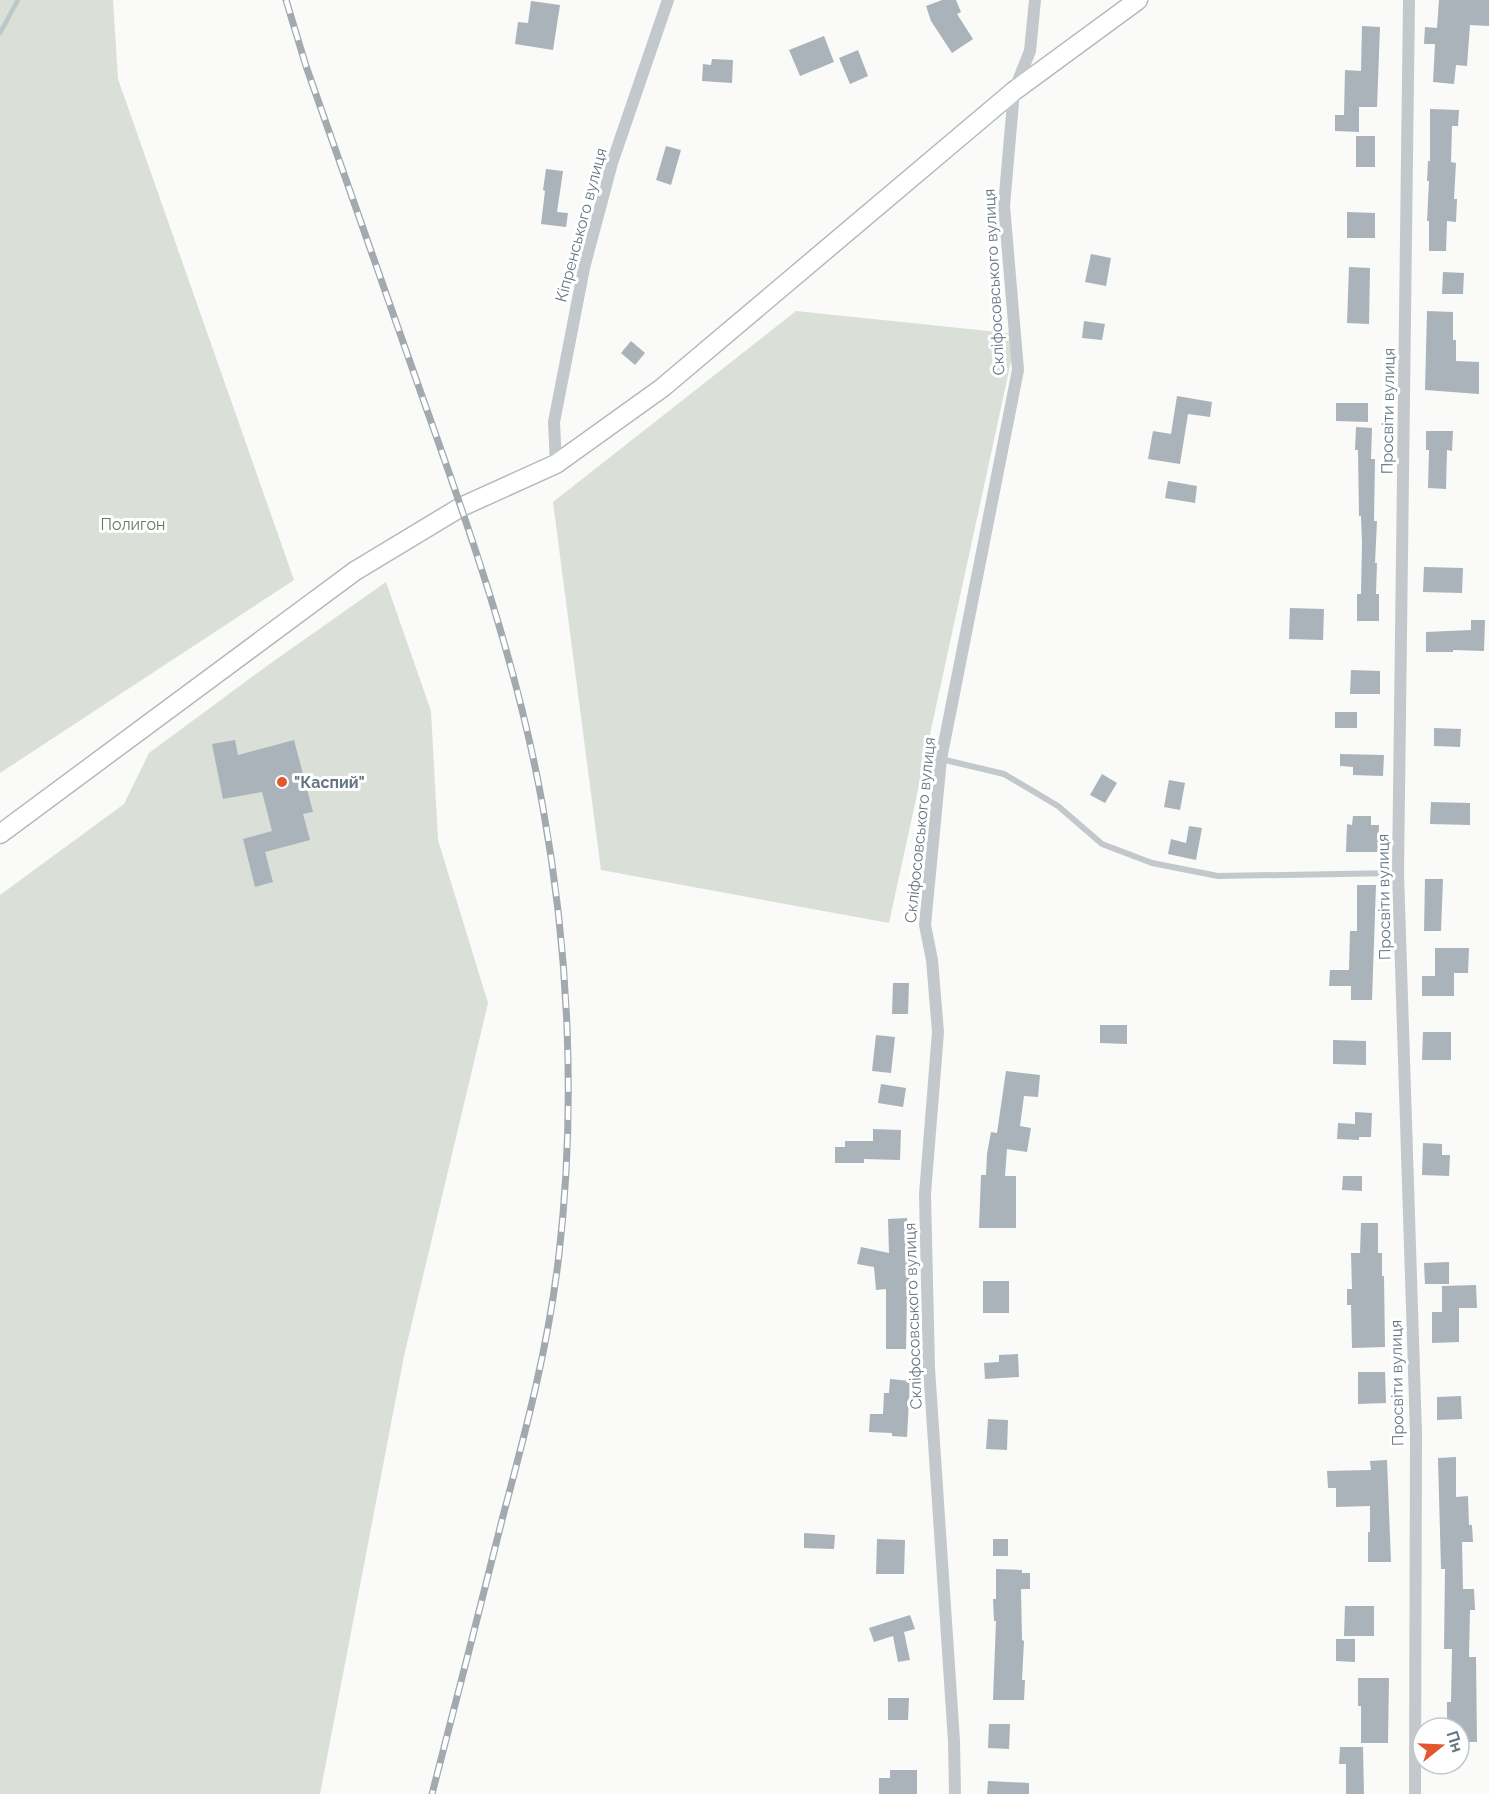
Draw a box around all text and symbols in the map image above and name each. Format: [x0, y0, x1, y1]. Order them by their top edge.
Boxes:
street label: Кіпренського вулиця [551, 146, 611, 304]
street label: Скліфосовського вулиця [980, 188, 1008, 376]
street label: Просвіти вулиця [1377, 348, 1399, 474]
park label: Полигон [101, 515, 165, 534]
street label: Скліфосовського вулиця [901, 736, 939, 924]
place label: "Каспий" [294, 773, 365, 792]
marker: "Каспий" [275, 775, 289, 789]
street label: Просвіти вулиця [1373, 834, 1395, 960]
street label: Скліфосовського вулиця [900, 1222, 926, 1410]
street label: Просвіти вулиця [1386, 1320, 1408, 1446]
north arrow [1411, 1716, 1471, 1776]
text: Пн [1442, 1728, 1467, 1755]

